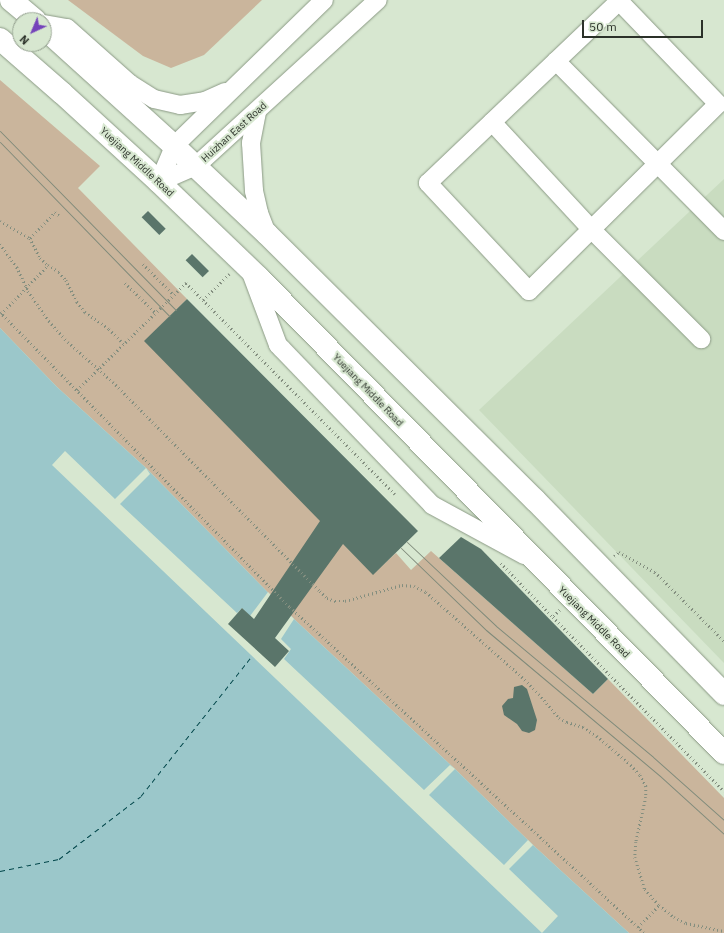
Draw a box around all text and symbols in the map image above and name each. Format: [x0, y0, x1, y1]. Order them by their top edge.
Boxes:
north arrow [12, 12, 52, 52]
scale bar [584, 12, 705, 38]
text: 50 m [589, 19, 617, 34]
text: N [17, 32, 32, 48]
street label: Huizhan East Road [199, 100, 269, 164]
street label: Yuejiang Middle Road [98, 125, 176, 199]
street label: Yuejiang Middle Road [330, 351, 406, 429]
street label: Yuejiang Middle Road [556, 584, 632, 660]

